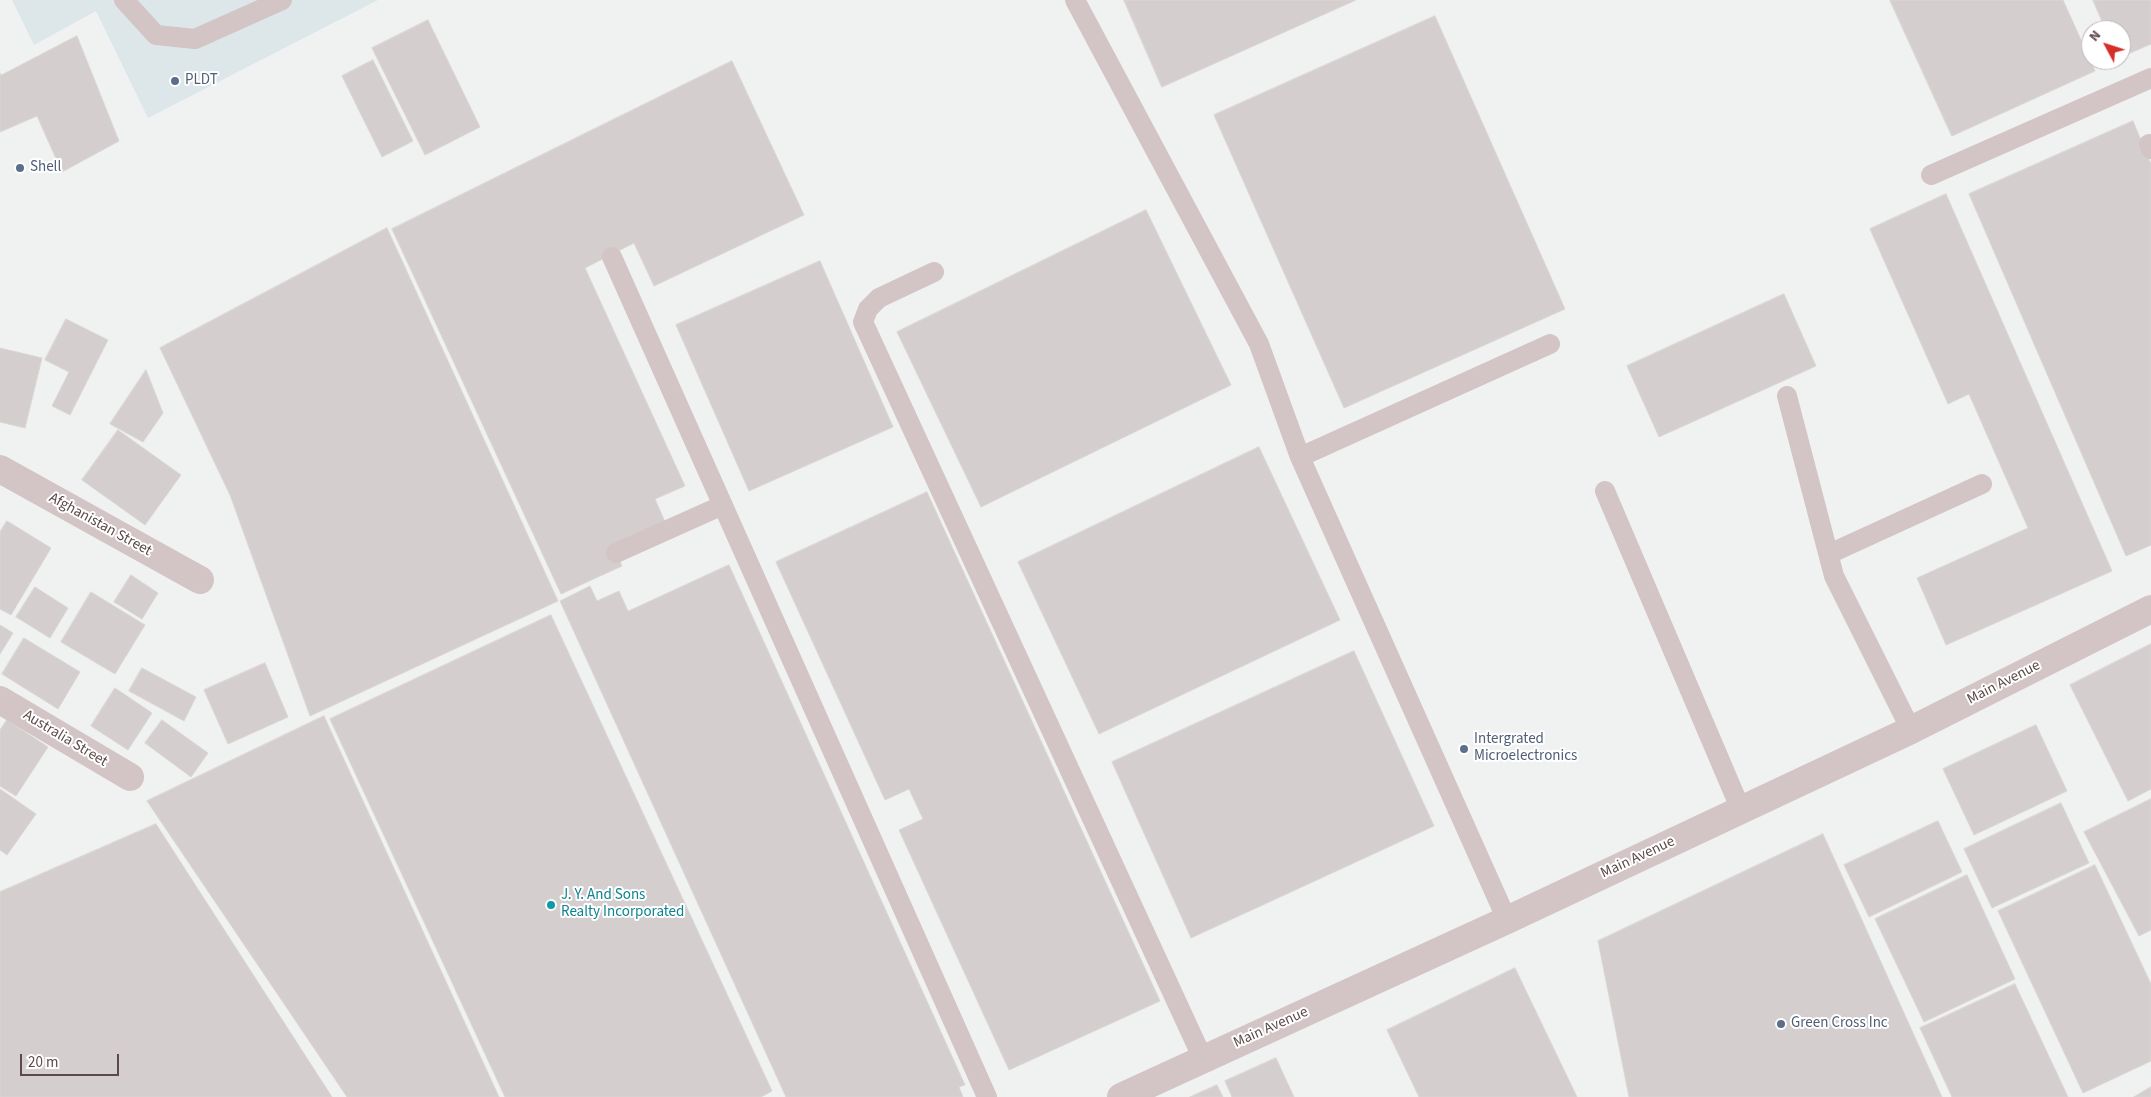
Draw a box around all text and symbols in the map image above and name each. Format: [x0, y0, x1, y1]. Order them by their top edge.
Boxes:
north arrow [2081, 20, 2131, 70]
text: N [2085, 26, 2106, 46]
place label: PLDT [185, 72, 218, 90]
marker: PLDT [169, 75, 181, 87]
place label: Shell [30, 159, 61, 177]
marker: Shell [14, 162, 26, 174]
street label: Afghanistan Street [46, 489, 154, 561]
street label: Main Avenue [1964, 657, 2044, 709]
street label: Australia Street [20, 707, 110, 771]
place label: Intergrated Microelectronics [1474, 731, 1577, 766]
marker: Intergrated Microelectronics [1458, 743, 1470, 755]
street label: Main Avenue [1598, 833, 1678, 883]
place label: J. Y. And Sons Realty Incorporated [561, 887, 684, 922]
marker: J. Y. And Sons Realty Incorporated [545, 899, 557, 911]
street label: Main Avenue [1231, 1004, 1311, 1052]
place label: Green Cross Inc [1791, 1015, 1888, 1033]
marker: Green Cross Inc [1775, 1018, 1787, 1030]
scale bar [22, 1044, 121, 1076]
text: 20 m [28, 1052, 58, 1073]

